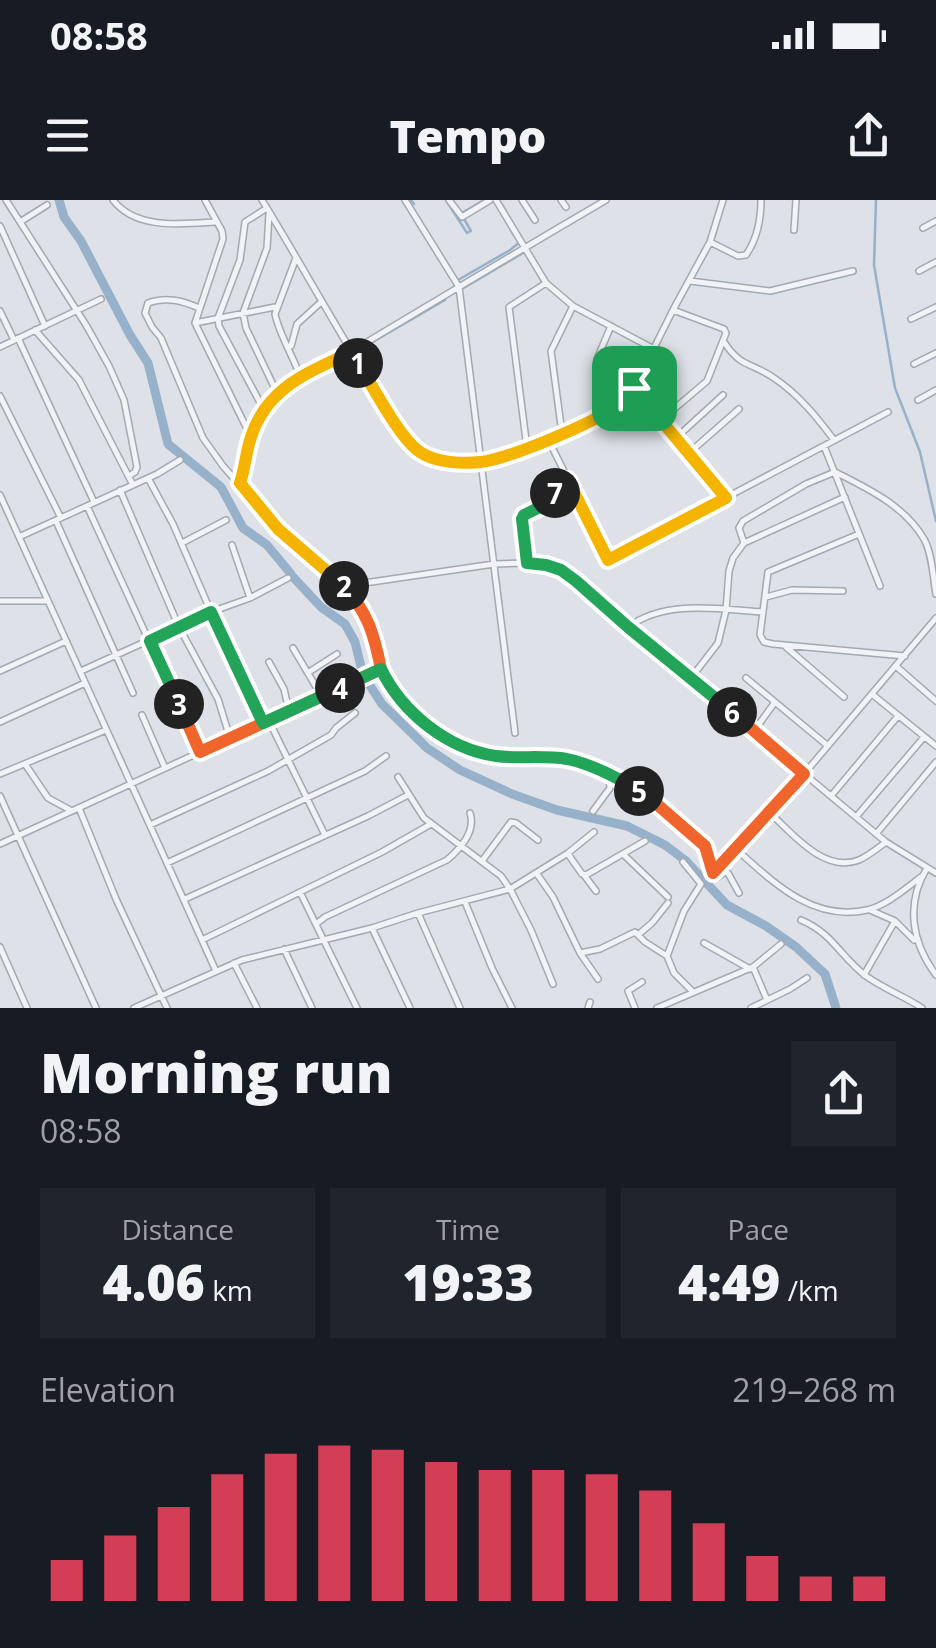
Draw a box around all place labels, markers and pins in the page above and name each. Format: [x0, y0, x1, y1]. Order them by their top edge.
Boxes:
pin: 1 [333, 338, 383, 388]
pin [592, 346, 677, 431]
pin: 7 [530, 468, 580, 518]
pin: 2 [319, 561, 369, 611]
pin: 4 [315, 663, 365, 713]
pin: 3 [154, 679, 204, 729]
pin: 6 [707, 687, 757, 737]
pin: 5 [614, 766, 664, 816]

